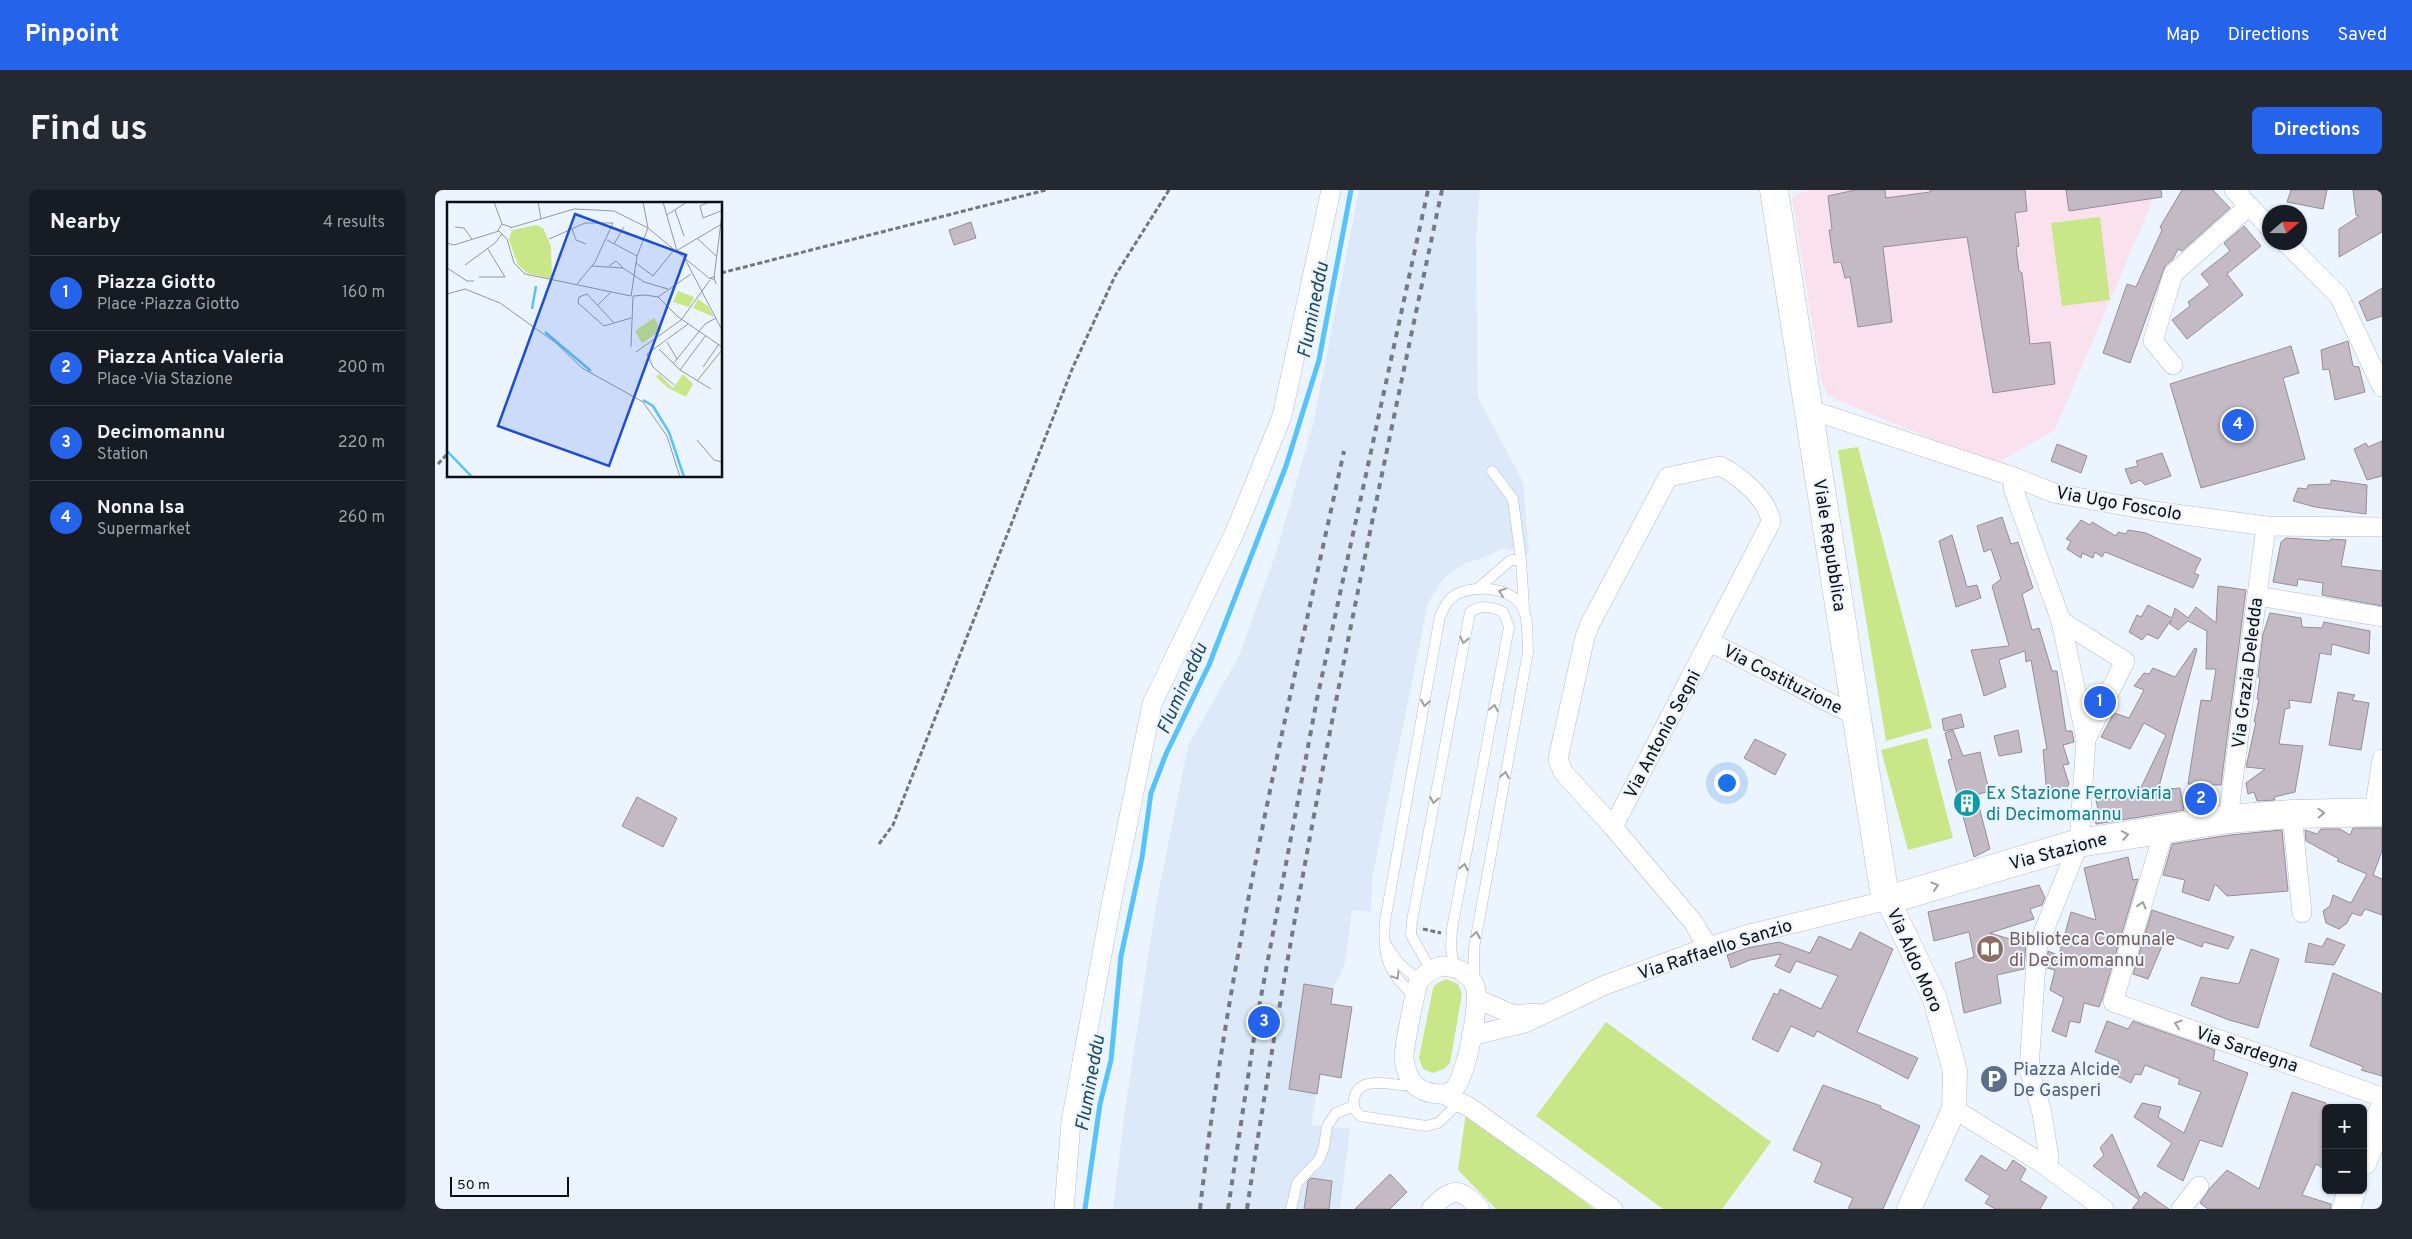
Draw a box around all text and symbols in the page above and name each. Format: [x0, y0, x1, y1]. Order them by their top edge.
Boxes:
text: Pinpoint [25, 20, 119, 50]
text: Map [2166, 24, 2200, 47]
text: Directions [2228, 24, 2310, 47]
text: Saved [2338, 24, 2387, 47]
button: Directions [2252, 107, 2382, 154]
text: Find us [30, 108, 148, 152]
inset map [447, 202, 723, 478]
north arrow [2262, 205, 2307, 250]
text: Nearby [50, 209, 121, 236]
text: 4 results [323, 213, 385, 233]
water label: Flumineddu [1293, 260, 1335, 360]
text: Piazza Giotto [97, 271, 216, 295]
text: 1 [63, 283, 69, 303]
text: 160 m [342, 283, 385, 303]
text: Place · Piazza Giotto [97, 295, 240, 315]
text: Piazza Antica Valeria [97, 346, 284, 370]
text: 2 [61, 358, 71, 378]
text: 200 m [337, 358, 385, 378]
text: Place · Via Stazione [97, 370, 233, 390]
pin: 4 [2222, 406, 2254, 444]
text: Decimomannu [97, 421, 225, 445]
text: 3 [61, 433, 71, 453]
text: 220 m [338, 433, 385, 453]
text: Station [97, 445, 148, 465]
street label: Viale Repubblica [1807, 477, 1850, 613]
street label: Via Ugo Foscolo [2054, 482, 2184, 527]
text: Nonna Isa [97, 496, 185, 520]
text: 4 [61, 508, 71, 528]
text: 260 m [338, 508, 385, 528]
text: Supermarket [97, 520, 191, 540]
one-way arrow [1498, 588, 1507, 598]
street label: Via Grazia Deledda [2228, 596, 2269, 750]
one-way arrow [1460, 635, 1470, 644]
water label: Flumineddu [1152, 639, 1214, 738]
street label: Via Costituzione [1719, 640, 1846, 720]
street label: Via Antonio Segni [1620, 666, 1707, 803]
pin: 1 [2084, 683, 2116, 721]
one-way arrow [1420, 698, 1430, 707]
one-way arrow [1489, 703, 1499, 712]
your location [1714, 770, 1740, 796]
one-way arrow [1500, 771, 1510, 780]
pin: 2 [2185, 780, 2217, 818]
place label: Ex Stazione Ferroviaria di Decimomannu [1986, 783, 2171, 827]
building icon: Ex Stazione Ferroviaria di Decimomannu [1952, 788, 1982, 818]
one-way arrow [1430, 795, 1440, 804]
one-way arrow [2318, 808, 2326, 818]
street label: Via Stazione [2007, 828, 2110, 877]
one-way arrow [2121, 830, 2130, 840]
one-way arrow [1458, 863, 1469, 872]
one-way arrow [1930, 881, 1938, 891]
one-way arrow [2137, 901, 2147, 909]
street label: Via Aldo Moro [1880, 905, 1947, 1016]
street label: Via Raffaello Sanzio [1635, 915, 1796, 986]
place label: Biblioteca Comunale di Decimomannu [2009, 929, 2175, 973]
one-way arrow [1470, 931, 1480, 939]
library icon: Biblioteca Comunale di Decimomannu [1975, 934, 2005, 964]
one-way arrow [1390, 970, 1400, 979]
pin: 3 [1248, 1003, 1280, 1041]
one-way arrow [2174, 1020, 2183, 1030]
street label: Via Sardegna [2192, 1022, 2301, 1079]
water label: Flumineddu [1071, 1033, 1111, 1133]
place label: Piazza Alcide De Gasperi [2013, 1059, 2120, 1103]
parking icon: Piazza Alcide De Gasperi [1979, 1064, 2009, 1094]
map controls [2322, 1104, 2367, 1194]
button: + [2322, 1104, 2367, 1149]
button: − [2322, 1149, 2367, 1194]
scale bar [450, 1174, 569, 1197]
text: 50 m [457, 1177, 490, 1194]

